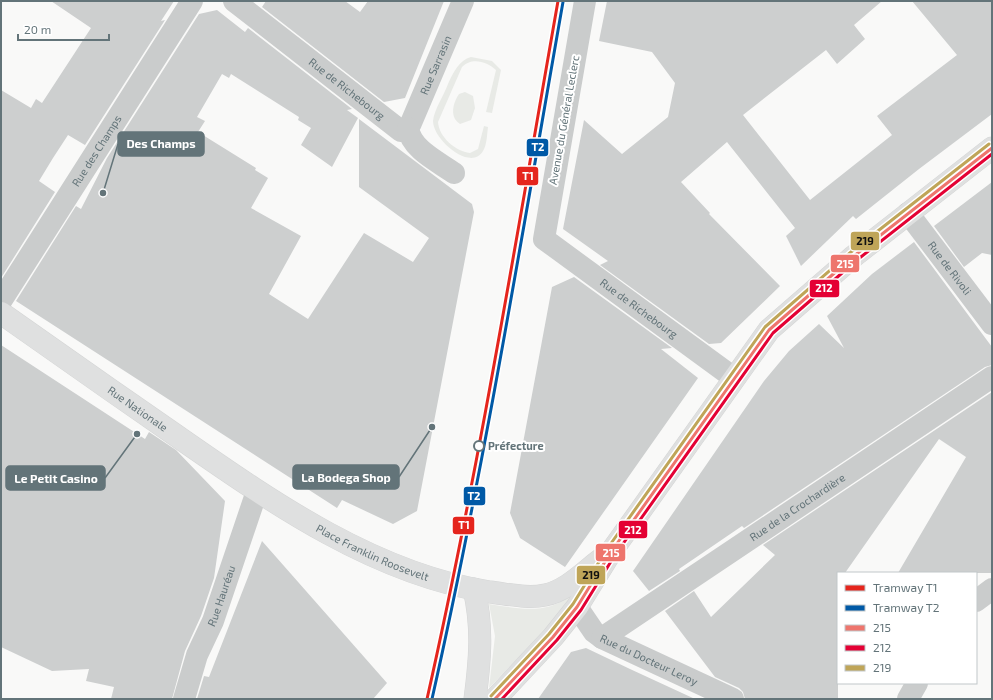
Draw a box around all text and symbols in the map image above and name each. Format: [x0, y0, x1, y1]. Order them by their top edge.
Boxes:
scale bar [18, 16, 109, 42]
text: 20 m [24, 22, 51, 36]
street label: Rue Sarrasin [417, 33, 454, 97]
street label: Avenue du Général Leclerc [546, 54, 581, 186]
street label: Rue de Richebourg [307, 55, 388, 122]
street label: Rue des Champs [69, 112, 124, 189]
callout: Des Champs [118, 132, 204, 156]
text: Des Champs [126, 136, 196, 150]
line badge: T2 [526, 138, 549, 157]
text: T2 [531, 140, 545, 153]
line badge: T1 [516, 166, 539, 186]
text: T1 [522, 169, 534, 182]
line badge: 219 [850, 231, 880, 251]
text: 219 [856, 234, 874, 247]
street label: Rue de Rivoli [926, 238, 974, 297]
line badge: 215 [830, 254, 860, 273]
text: 215 [836, 257, 854, 270]
street label: Rue de Richebourg [598, 275, 680, 341]
line badge: 212 [809, 279, 840, 298]
text: 212 [815, 281, 833, 294]
street label: Rue Nationale [105, 383, 171, 434]
place label: Préfecture [488, 439, 544, 452]
marker: Préfecture [473, 440, 485, 452]
callout: La Bodega Shop [293, 465, 399, 489]
callout: Le Petit Casino [6, 466, 105, 490]
text: La Bodega Shop [301, 470, 391, 484]
street label: Rue de la Crochardière [747, 470, 847, 543]
text: Le Petit Casino [14, 471, 98, 485]
line badge: T2 [463, 486, 486, 506]
text: T2 [467, 489, 481, 502]
line badge: T1 [452, 516, 475, 535]
text: T1 [458, 518, 470, 531]
line badge: 212 [618, 520, 648, 539]
street label: Place Franklin Roosevelt [314, 521, 431, 583]
text: 212 [624, 523, 642, 536]
line badge: 215 [595, 543, 626, 562]
text: 215 [602, 546, 620, 559]
street label: Rue Hauréau [204, 563, 237, 628]
line badge: 219 [576, 565, 606, 585]
text: 219 [582, 568, 600, 581]
legend [837, 572, 977, 684]
text: Tramway T1 [873, 580, 937, 594]
text: Tramway T2 [873, 600, 940, 614]
text: 215 [873, 620, 891, 634]
street label: Rue du Docteur Leroy [598, 631, 700, 688]
text: 212 [873, 640, 892, 654]
text: 219 [873, 660, 892, 674]

